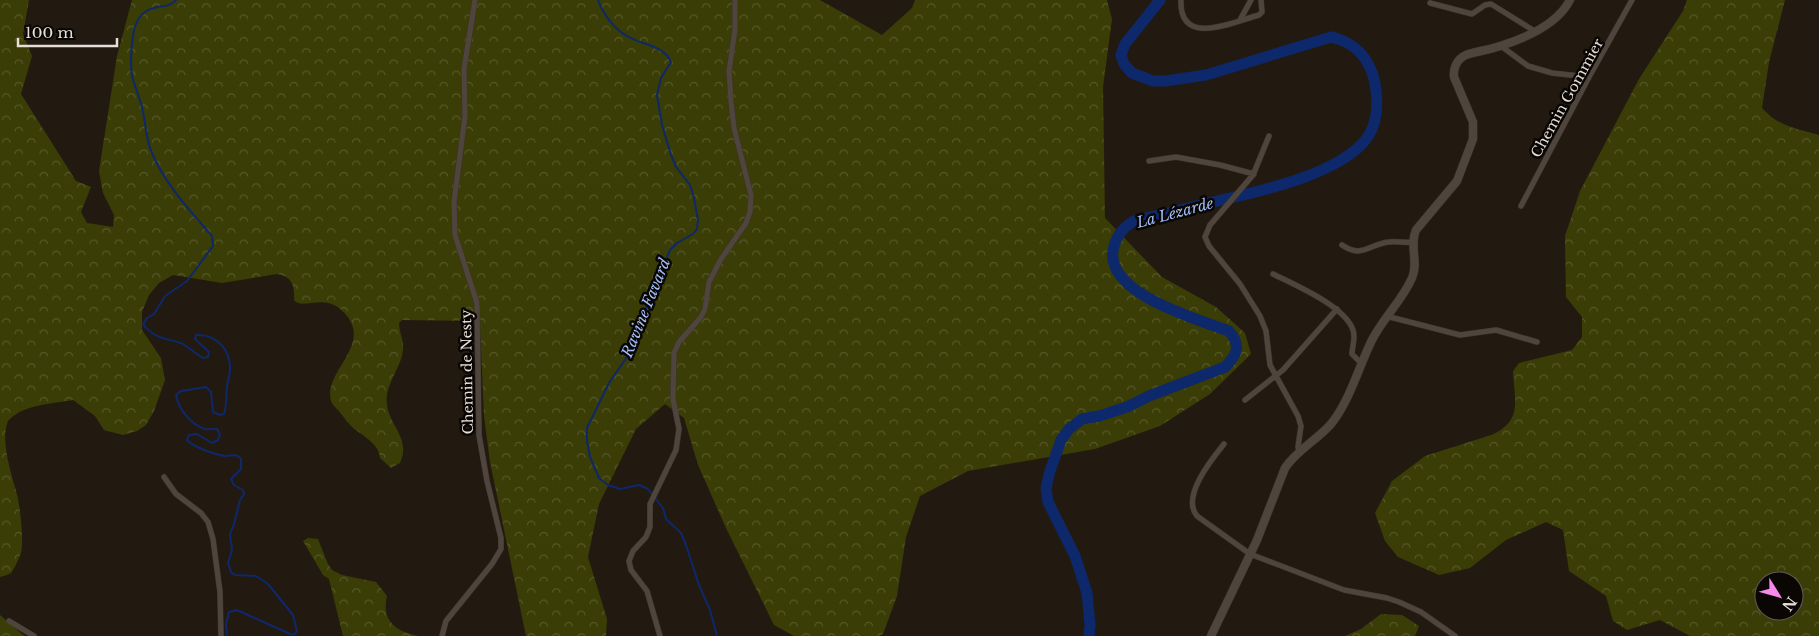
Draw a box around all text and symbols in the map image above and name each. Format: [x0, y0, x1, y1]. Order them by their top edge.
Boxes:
scale bar [18, 15, 116, 47]
text: 100 m [25, 23, 74, 42]
street label: Chemin Gommier [1527, 35, 1607, 161]
water label: La Lézarde [1133, 193, 1216, 232]
water label: Ravine Favard [617, 256, 674, 361]
street label: Chemin de Nesty [457, 309, 477, 434]
north arrow [1754, 571, 1804, 621]
text: N [1778, 593, 1801, 614]

